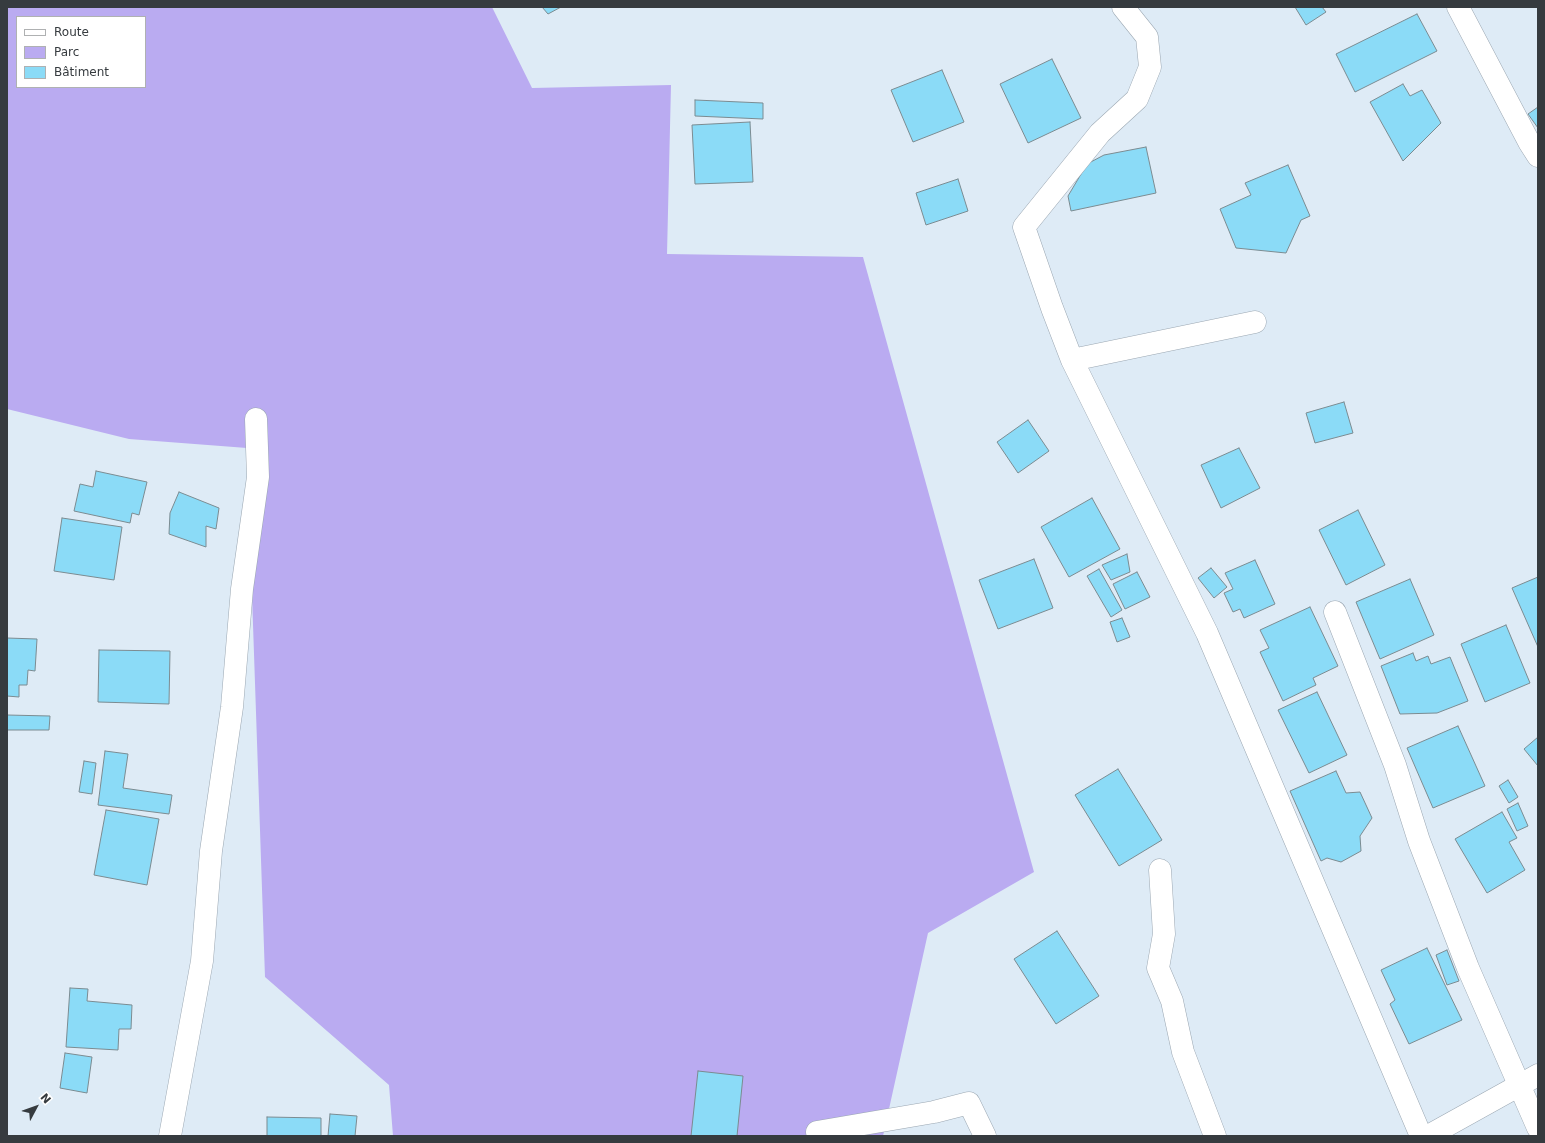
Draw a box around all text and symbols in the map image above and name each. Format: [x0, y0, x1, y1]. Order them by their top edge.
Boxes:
legend [16, 16, 146, 88]
text: Route [54, 25, 89, 39]
text: Parc [54, 45, 79, 59]
text: Bâtiment [54, 65, 109, 79]
north arrow [16, 1087, 56, 1127]
text: N [38, 1091, 53, 1107]

